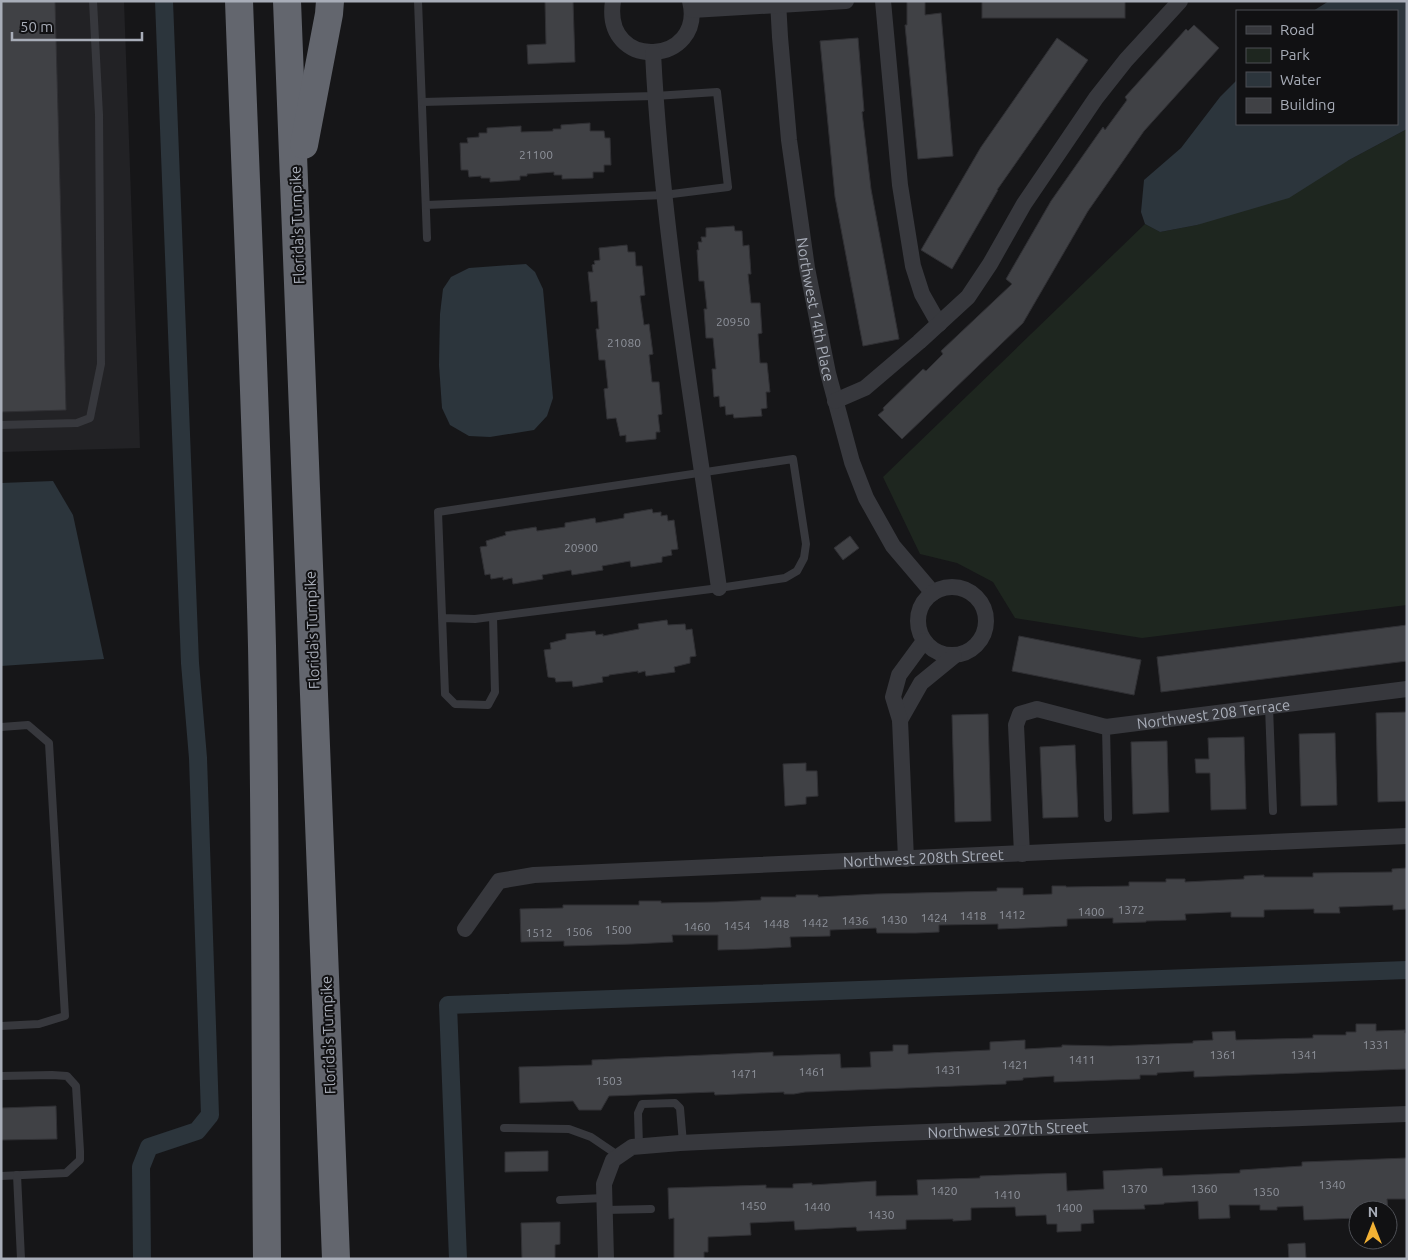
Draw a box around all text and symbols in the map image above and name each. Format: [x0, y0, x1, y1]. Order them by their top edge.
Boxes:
scale bar [12, 10, 142, 42]
legend [1236, 10, 1398, 125]
text: 50 m [20, 18, 53, 35]
text: Road [1280, 21, 1315, 38]
text: Park [1280, 46, 1310, 63]
text: Water [1280, 71, 1321, 88]
text: Building [1280, 96, 1335, 113]
house number: 21100 [519, 148, 553, 161]
street label: Florida's Turnpike [286, 165, 308, 285]
street label: Northwest 14th Place [794, 236, 838, 383]
house number: 20950 [716, 315, 750, 328]
house number: 21080 [607, 336, 641, 349]
house number: 20900 [564, 541, 598, 554]
street label: Florida's Turnpike [301, 570, 323, 690]
street label: Northwest 208 Terrace [1136, 695, 1291, 732]
street label: Northwest 208th Street [843, 846, 1004, 870]
house number: 1372 [1117, 903, 1145, 916]
house number: 1400 [1077, 905, 1105, 918]
house number: 1412 [998, 908, 1026, 921]
house number: 1418 [959, 909, 987, 922]
house number: 1424 [920, 911, 948, 924]
house number: 1430 [880, 913, 908, 926]
house number: 1436 [841, 914, 869, 927]
house number: 1442 [801, 916, 829, 929]
house number: 1448 [762, 917, 790, 930]
house number: 1454 [723, 919, 751, 932]
house number: 1460 [683, 920, 711, 933]
house number: 1500 [604, 923, 632, 936]
house number: 1506 [565, 925, 593, 938]
house number: 1512 [525, 926, 553, 939]
street label: Florida's Turnpike [317, 975, 339, 1095]
house number: 1331 [1362, 1038, 1390, 1051]
house number: 1361 [1209, 1048, 1237, 1061]
house number: 1341 [1290, 1048, 1318, 1061]
house number: 1411 [1068, 1053, 1096, 1066]
house number: 1371 [1134, 1053, 1162, 1066]
house number: 1421 [1001, 1058, 1029, 1071]
house number: 1431 [934, 1063, 962, 1076]
house number: 1461 [798, 1065, 826, 1078]
house number: 1471 [730, 1067, 758, 1080]
house number: 1503 [595, 1074, 623, 1087]
street label: Northwest 207th Street [927, 1117, 1089, 1140]
house number: 1340 [1318, 1178, 1346, 1191]
house number: 1370 [1120, 1182, 1148, 1195]
house number: 1360 [1190, 1182, 1218, 1195]
house number: 1420 [930, 1184, 958, 1197]
house number: 1350 [1252, 1185, 1280, 1198]
house number: 1410 [993, 1188, 1021, 1201]
house number: 1450 [739, 1199, 767, 1212]
house number: 1440 [803, 1200, 831, 1213]
north arrow [1348, 1200, 1398, 1250]
house number: 1400 [1055, 1201, 1083, 1214]
text: N [1368, 1204, 1378, 1220]
house number: 1430 [867, 1208, 895, 1221]

